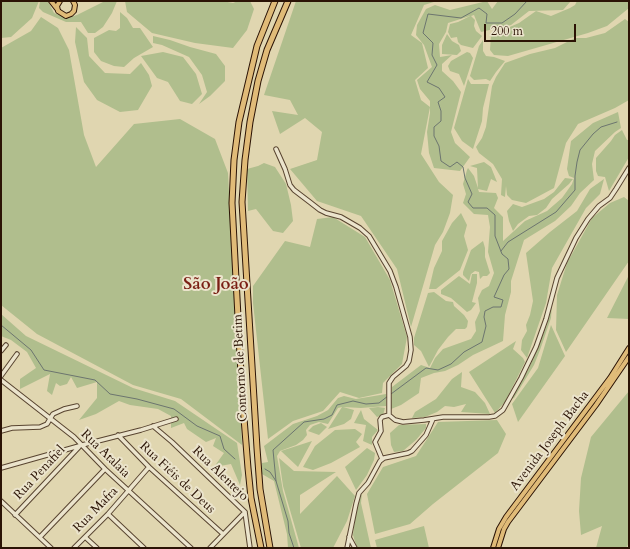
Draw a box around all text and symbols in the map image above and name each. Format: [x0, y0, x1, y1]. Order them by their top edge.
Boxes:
scale bar [486, 16, 578, 42]
text: 200 m [491, 23, 523, 39]
district label: São João [183, 275, 249, 295]
street label: Contorno de Betim [230, 314, 252, 422]
street label: Avenida Joseph Bacha [507, 388, 593, 494]
street label: Rua Atalaia [77, 427, 133, 481]
street label: Rua Fiéis de Deus [136, 439, 218, 517]
street label: Rua Penafiel [11, 443, 69, 503]
street label: Rua Alentejo [189, 443, 251, 505]
street label: Rua Mafra [70, 484, 122, 536]

